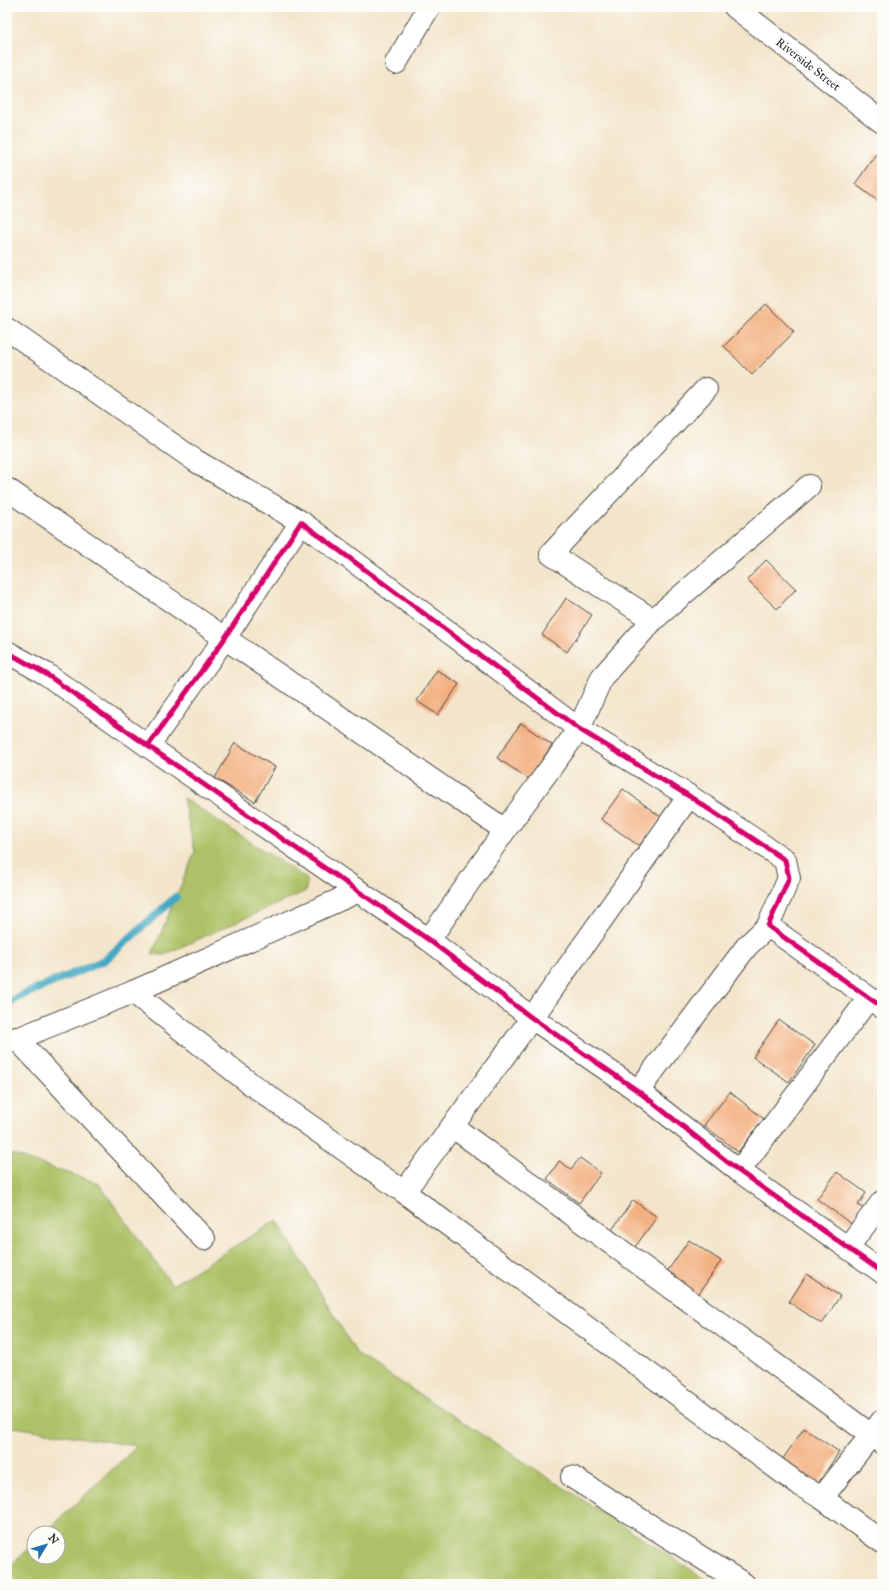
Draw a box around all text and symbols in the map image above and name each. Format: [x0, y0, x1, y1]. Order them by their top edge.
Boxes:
street label: Riverside Street [773, 35, 844, 94]
north arrow [26, 1525, 66, 1565]
text: N [45, 1531, 62, 1547]

